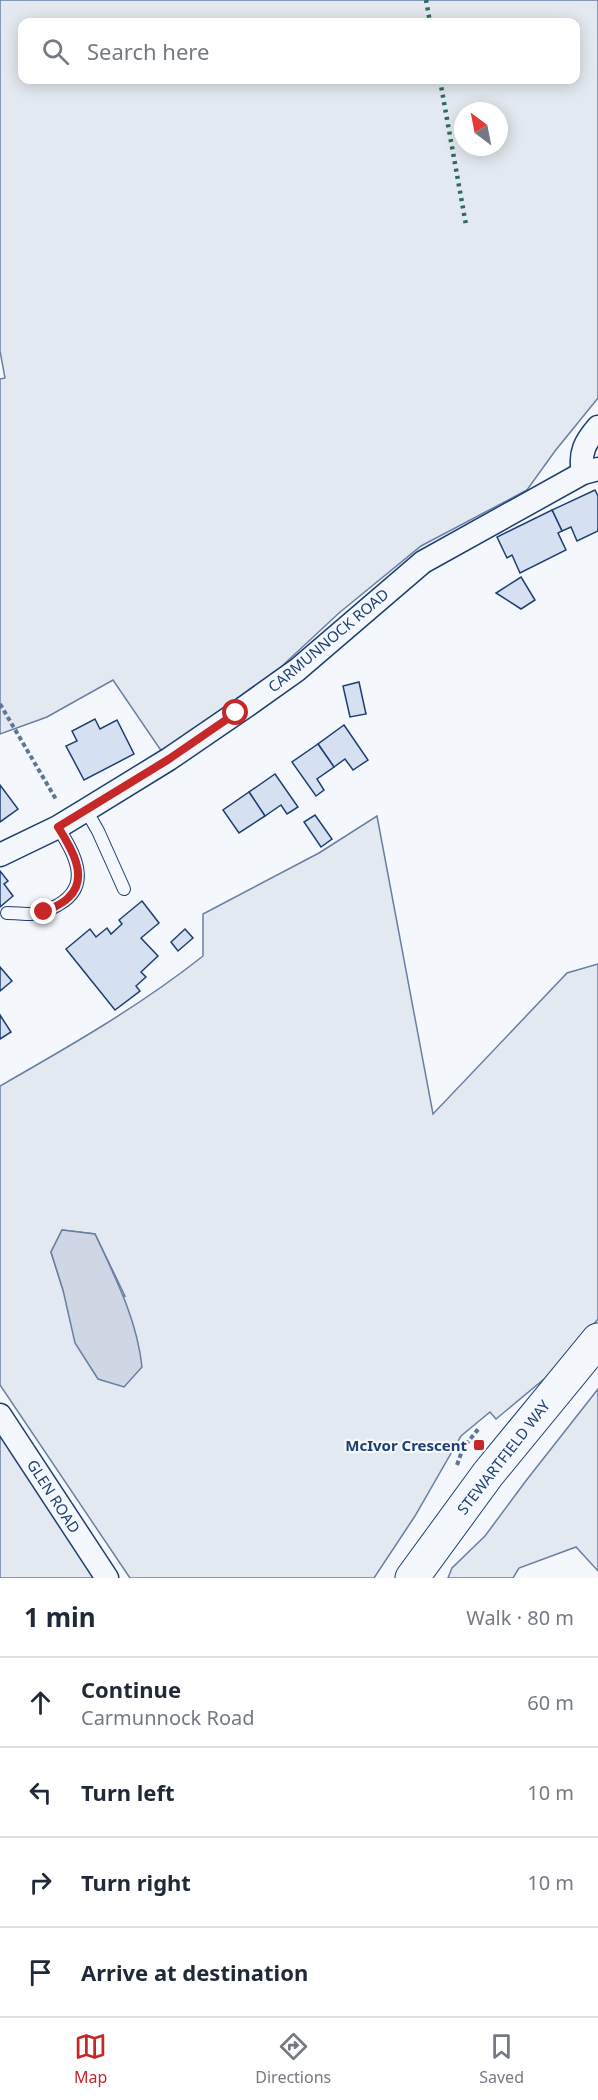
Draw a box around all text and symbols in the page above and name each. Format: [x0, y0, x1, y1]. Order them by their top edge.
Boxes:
search box [18, 18, 580, 84]
icon: search [39, 35, 72, 68]
text: Search here [87, 36, 209, 66]
north arrow [454, 102, 508, 156]
street label: CARMUNNOCK ROAD [264, 584, 392, 696]
route start [222, 699, 248, 725]
route end [30, 898, 56, 924]
street label: STEWARTFIELD WAY [452, 1395, 554, 1518]
place label: McIvor Crescent [345, 1435, 467, 1455]
marker: McIvor Crescent [472, 1438, 486, 1452]
street label: GLEN ROAD [23, 1455, 85, 1537]
text: 1 min [24, 1599, 96, 1635]
text: Walk · 80 m [466, 1604, 574, 1631]
text: Continue [81, 1674, 181, 1704]
icon: ahead [24, 1686, 57, 1719]
text: 60 m [527, 1689, 574, 1716]
text: Carmunnock Road [81, 1704, 255, 1731]
icon: left [24, 1776, 57, 1809]
text: Turn left [81, 1777, 175, 1807]
text: 10 m [527, 1779, 574, 1806]
icon: right [24, 1866, 57, 1899]
text: Turn right [81, 1867, 191, 1897]
text: 10 m [527, 1869, 574, 1896]
icon: arrive [24, 1956, 57, 1989]
text: Arrive at destination [81, 1957, 308, 1987]
tab: Map [74, 2030, 107, 2088]
tab: Directions [255, 2030, 331, 2088]
tab: Saved [479, 2030, 524, 2088]

